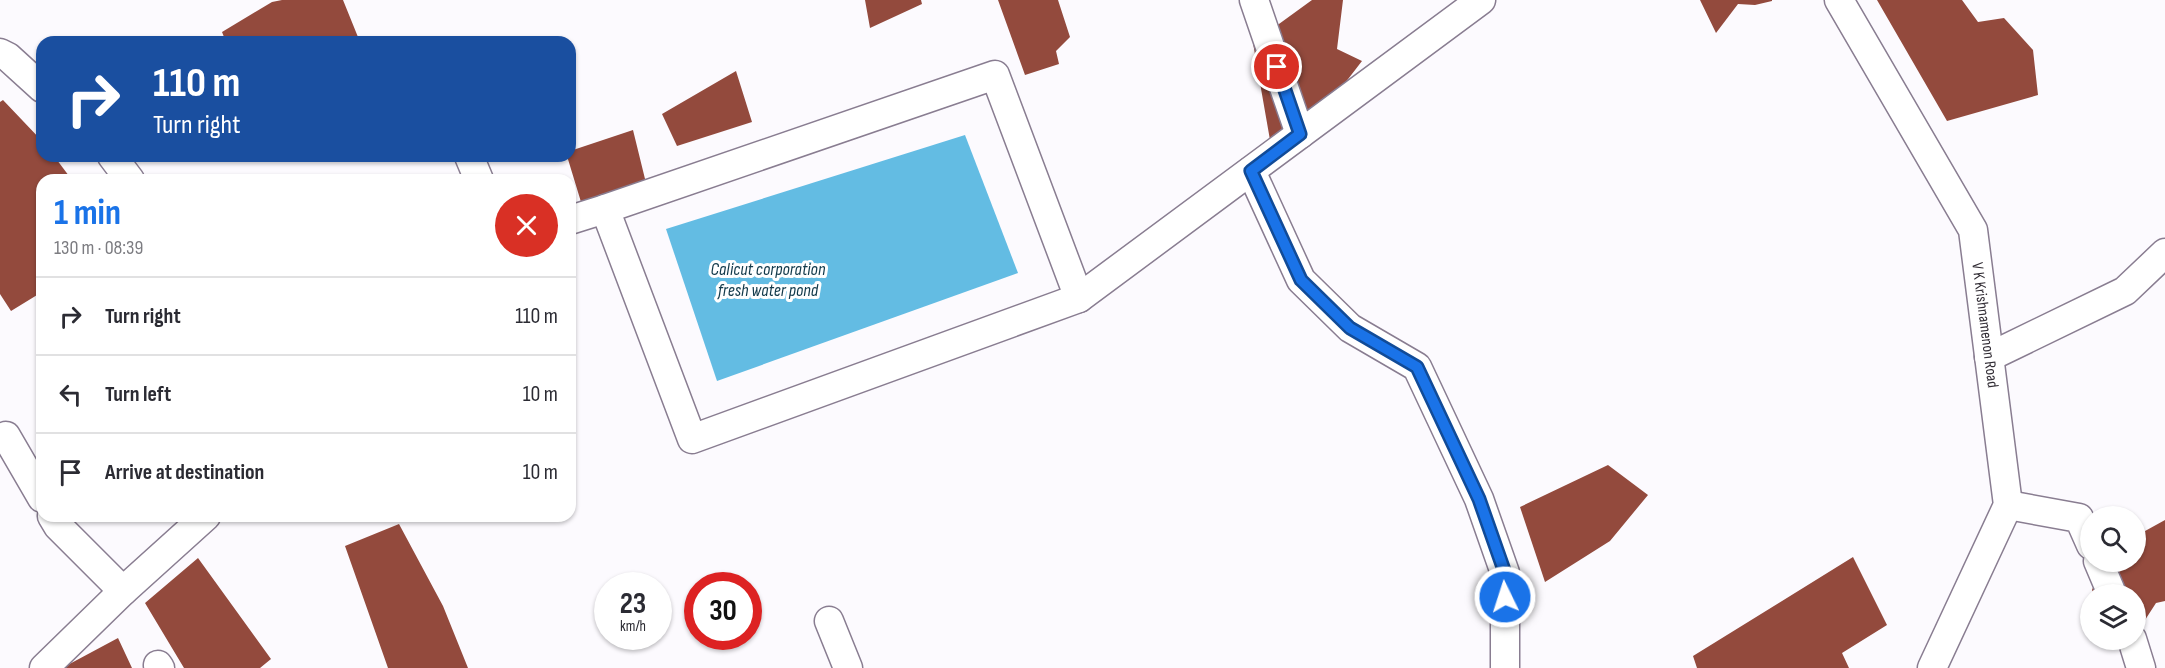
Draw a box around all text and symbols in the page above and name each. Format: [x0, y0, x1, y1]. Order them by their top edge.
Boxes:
pin [1251, 41, 1302, 92]
icon: arrive [1260, 50, 1293, 83]
text: 110 m [153, 58, 240, 109]
icon: right [54, 60, 132, 138]
text: Turn right [153, 109, 240, 141]
text: 1 min [54, 192, 121, 235]
button: close [495, 194, 558, 257]
text: 130 m · 08:39 [54, 236, 143, 260]
water label: Calicut corporation fresh water pond [711, 259, 826, 301]
street label: V K Krishnamenon Road [1968, 261, 2002, 389]
icon: right [54, 300, 87, 333]
text: Turn right [105, 303, 181, 330]
text: 110 m [515, 303, 558, 330]
icon: left [54, 378, 87, 411]
text: Turn left [105, 381, 171, 408]
text: 10 m [523, 381, 558, 408]
icon: arrive [54, 456, 87, 489]
text: Arrive at destination [105, 459, 264, 486]
text: 10 m [523, 459, 558, 486]
map controls [2080, 506, 2146, 650]
button: search [2080, 506, 2146, 572]
position arrow [1473, 565, 1537, 629]
speed limit sign: 30 [684, 572, 762, 650]
button: layers [2080, 584, 2146, 650]
text: 23 [620, 586, 646, 622]
text: km/h [620, 617, 646, 636]

